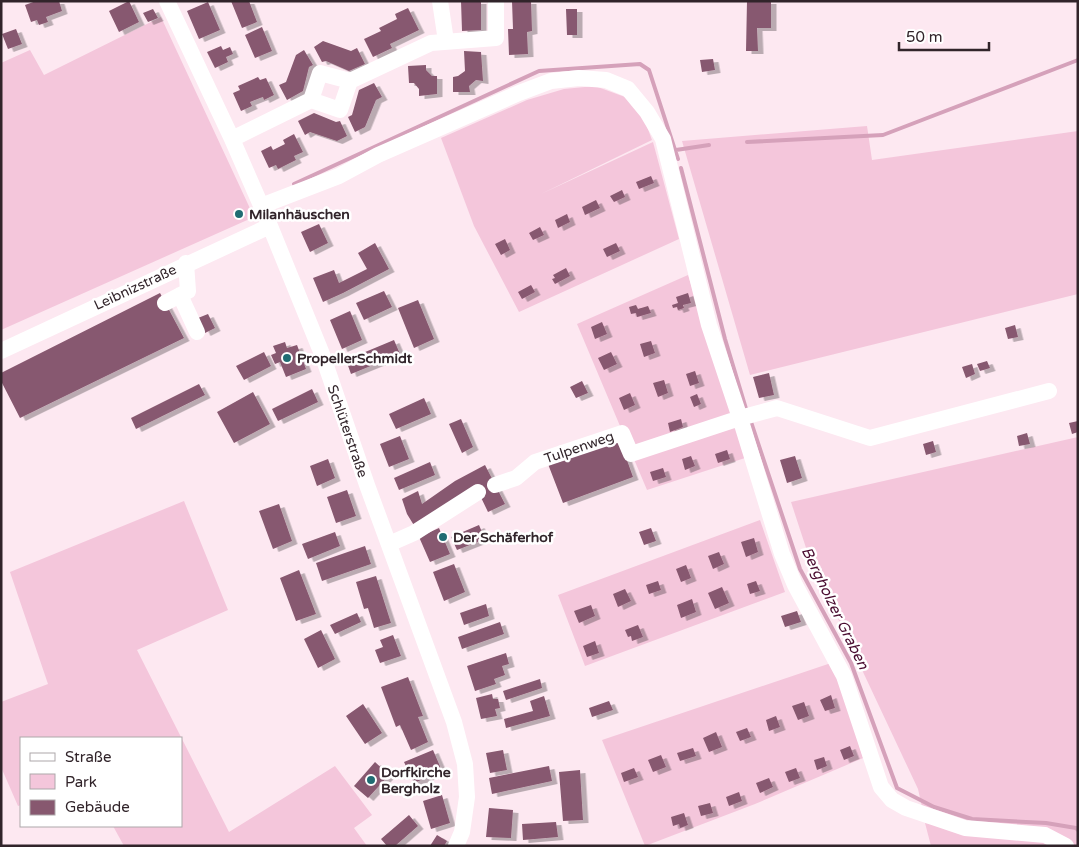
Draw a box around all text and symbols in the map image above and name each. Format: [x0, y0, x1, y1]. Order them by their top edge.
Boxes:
scale bar [899, 20, 989, 52]
text: 50 m [906, 28, 943, 46]
place label: Milanhäuschen [249, 206, 350, 223]
marker: Milanhäuschen [233, 208, 245, 220]
street label: Leibnizstraße [91, 261, 179, 314]
place label: PropellerSchmidt [297, 350, 413, 367]
marker: PropellerSchmidt [281, 352, 293, 364]
street label: Schlüterstraße [324, 383, 371, 480]
street label: Tulpenweg [542, 428, 616, 467]
place label: Der Schäferhof [453, 529, 554, 546]
marker: Der Schäferhof [437, 531, 449, 543]
water label: Bergholzer Graben [798, 544, 873, 673]
legend [20, 737, 182, 827]
text: Straße [65, 748, 111, 766]
place label: Dorfkirche Bergholz [381, 764, 451, 797]
text: Park [65, 773, 97, 791]
marker: Dorfkirche Bergholz [365, 774, 377, 786]
text: Gebäude [65, 798, 130, 816]

